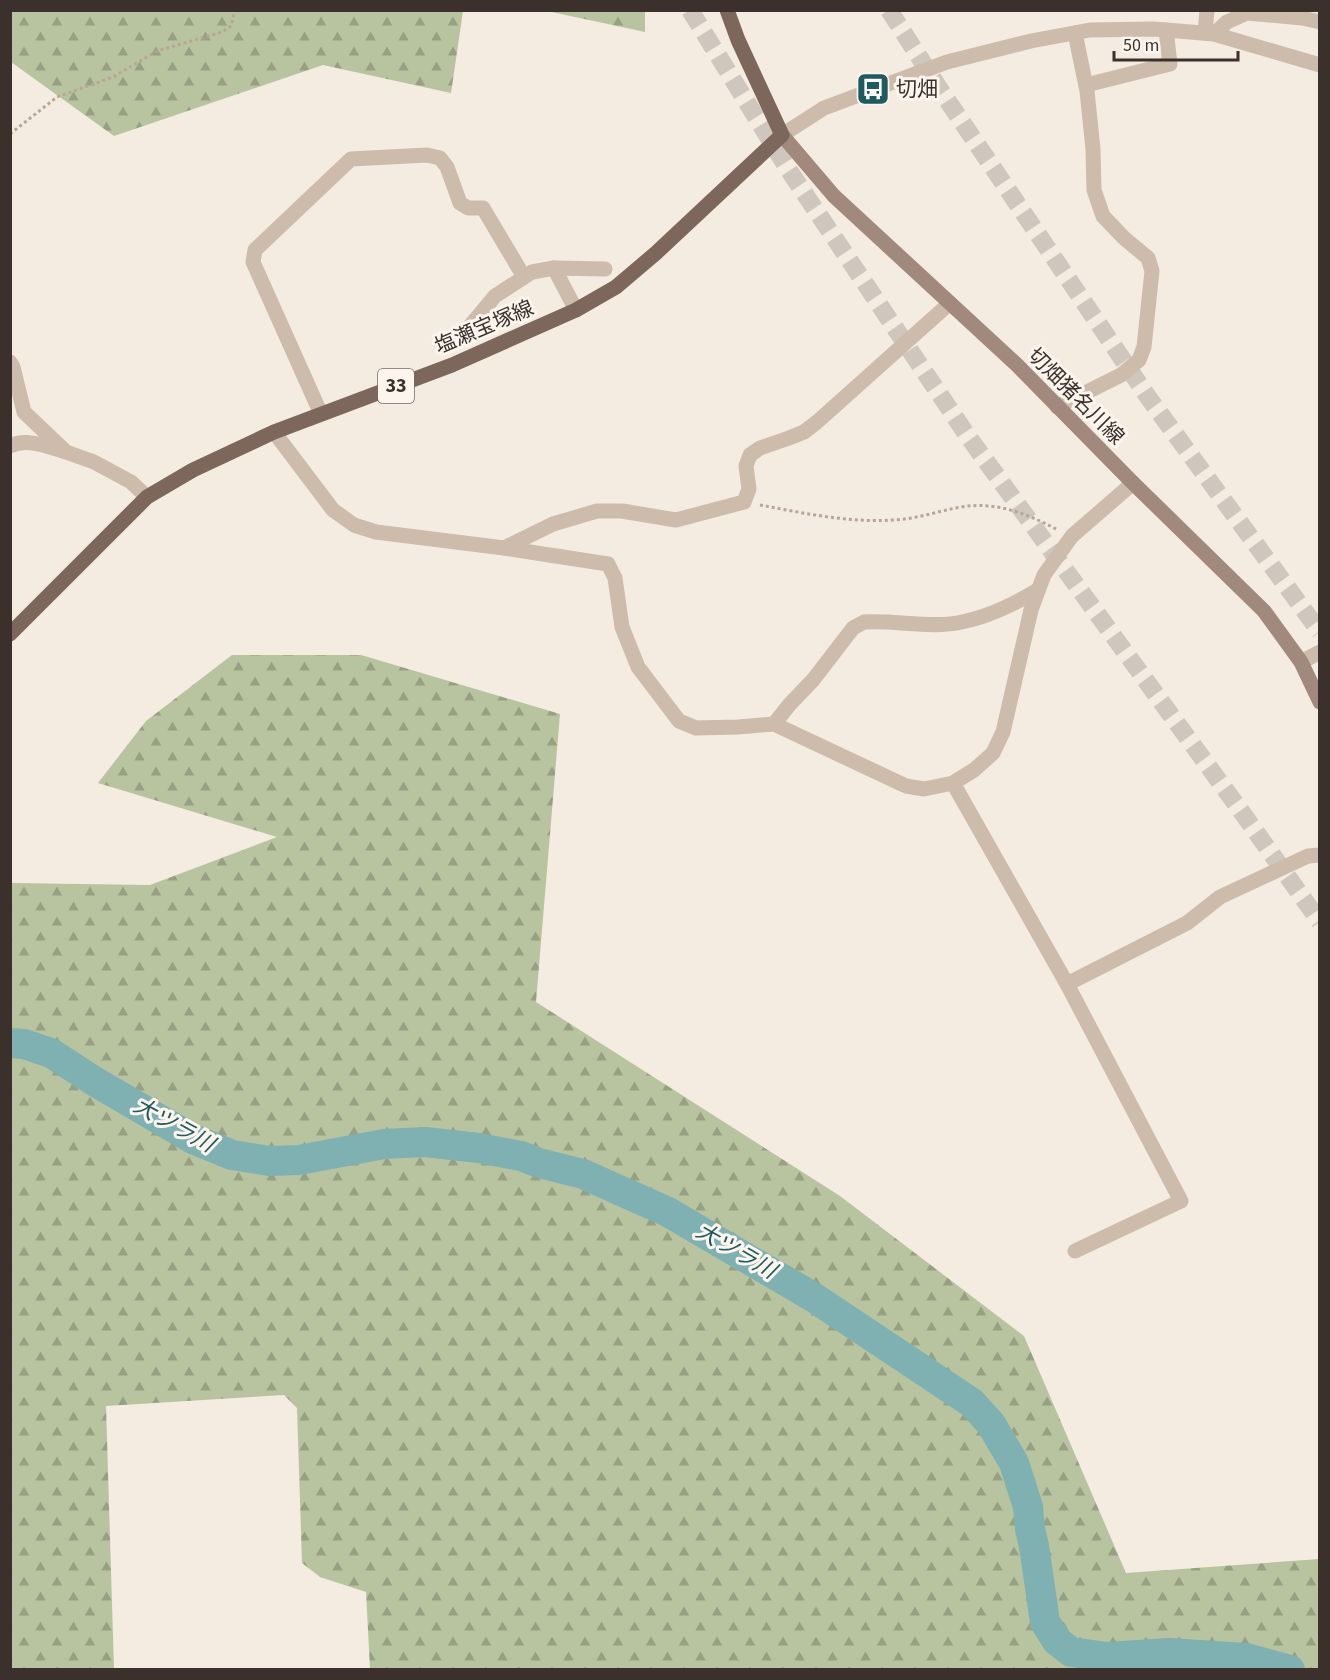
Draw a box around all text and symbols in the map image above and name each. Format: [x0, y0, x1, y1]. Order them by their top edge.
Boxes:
scale bar [1114, 24, 1238, 62]
text: 50 m [1123, 33, 1159, 58]
bus stop icon: 切畑 [855, 71, 891, 107]
place label: 切畑 [896, 74, 938, 104]
street label: 塩瀬宝塚線 [430, 293, 538, 361]
street label: 切畑猪名川線 [1021, 341, 1131, 451]
road number: 33 [378, 369, 414, 403]
water label: 大ツラ川 [128, 1090, 222, 1161]
water label: 大ツラ川 [690, 1215, 784, 1288]

